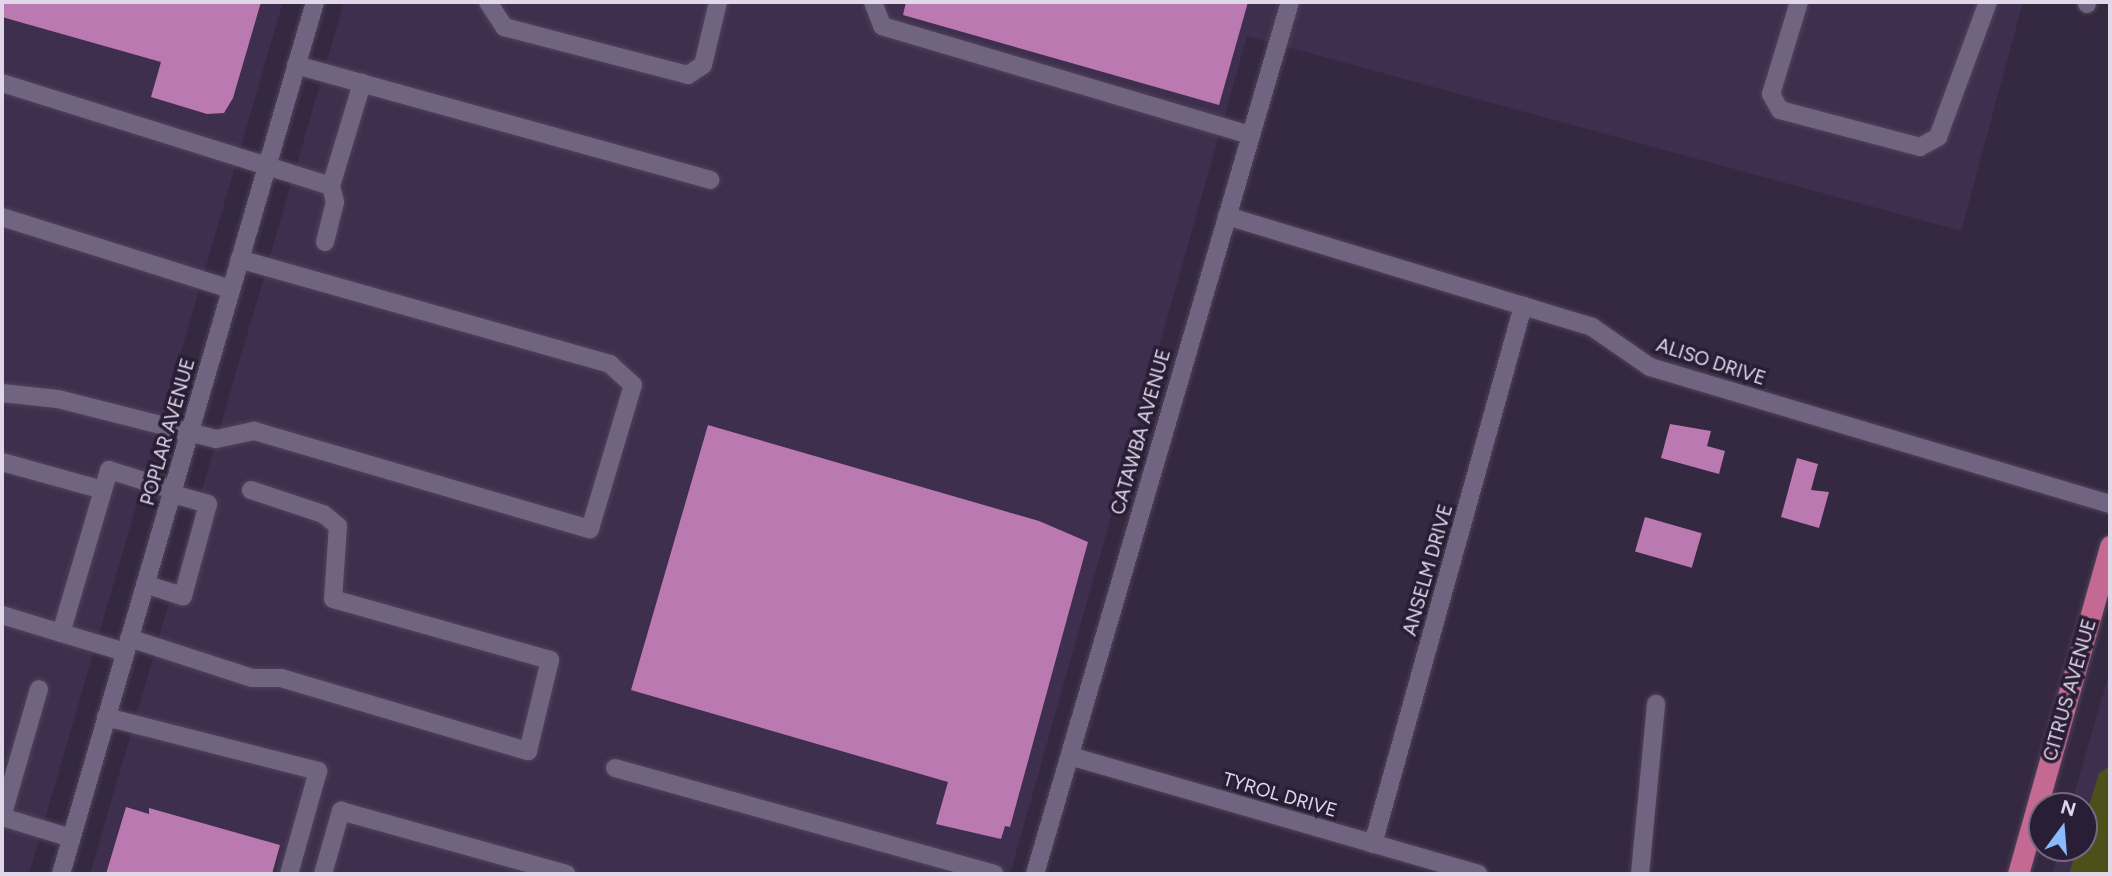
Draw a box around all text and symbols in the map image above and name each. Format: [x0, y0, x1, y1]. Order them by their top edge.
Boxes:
street label: ALISO DRIVE [1653, 334, 1769, 390]
street label: CATAWBA AVENUE [1106, 347, 1176, 517]
street label: POPLAR AVENUE [136, 356, 200, 508]
street label: ANSELM DRIVE [1398, 502, 1458, 638]
street label: CITRUS AVENUE [2039, 616, 2101, 764]
street label: TYROL DRIVE [1220, 768, 1340, 822]
north arrow [2028, 792, 2098, 862]
text: N [2058, 795, 2079, 821]

